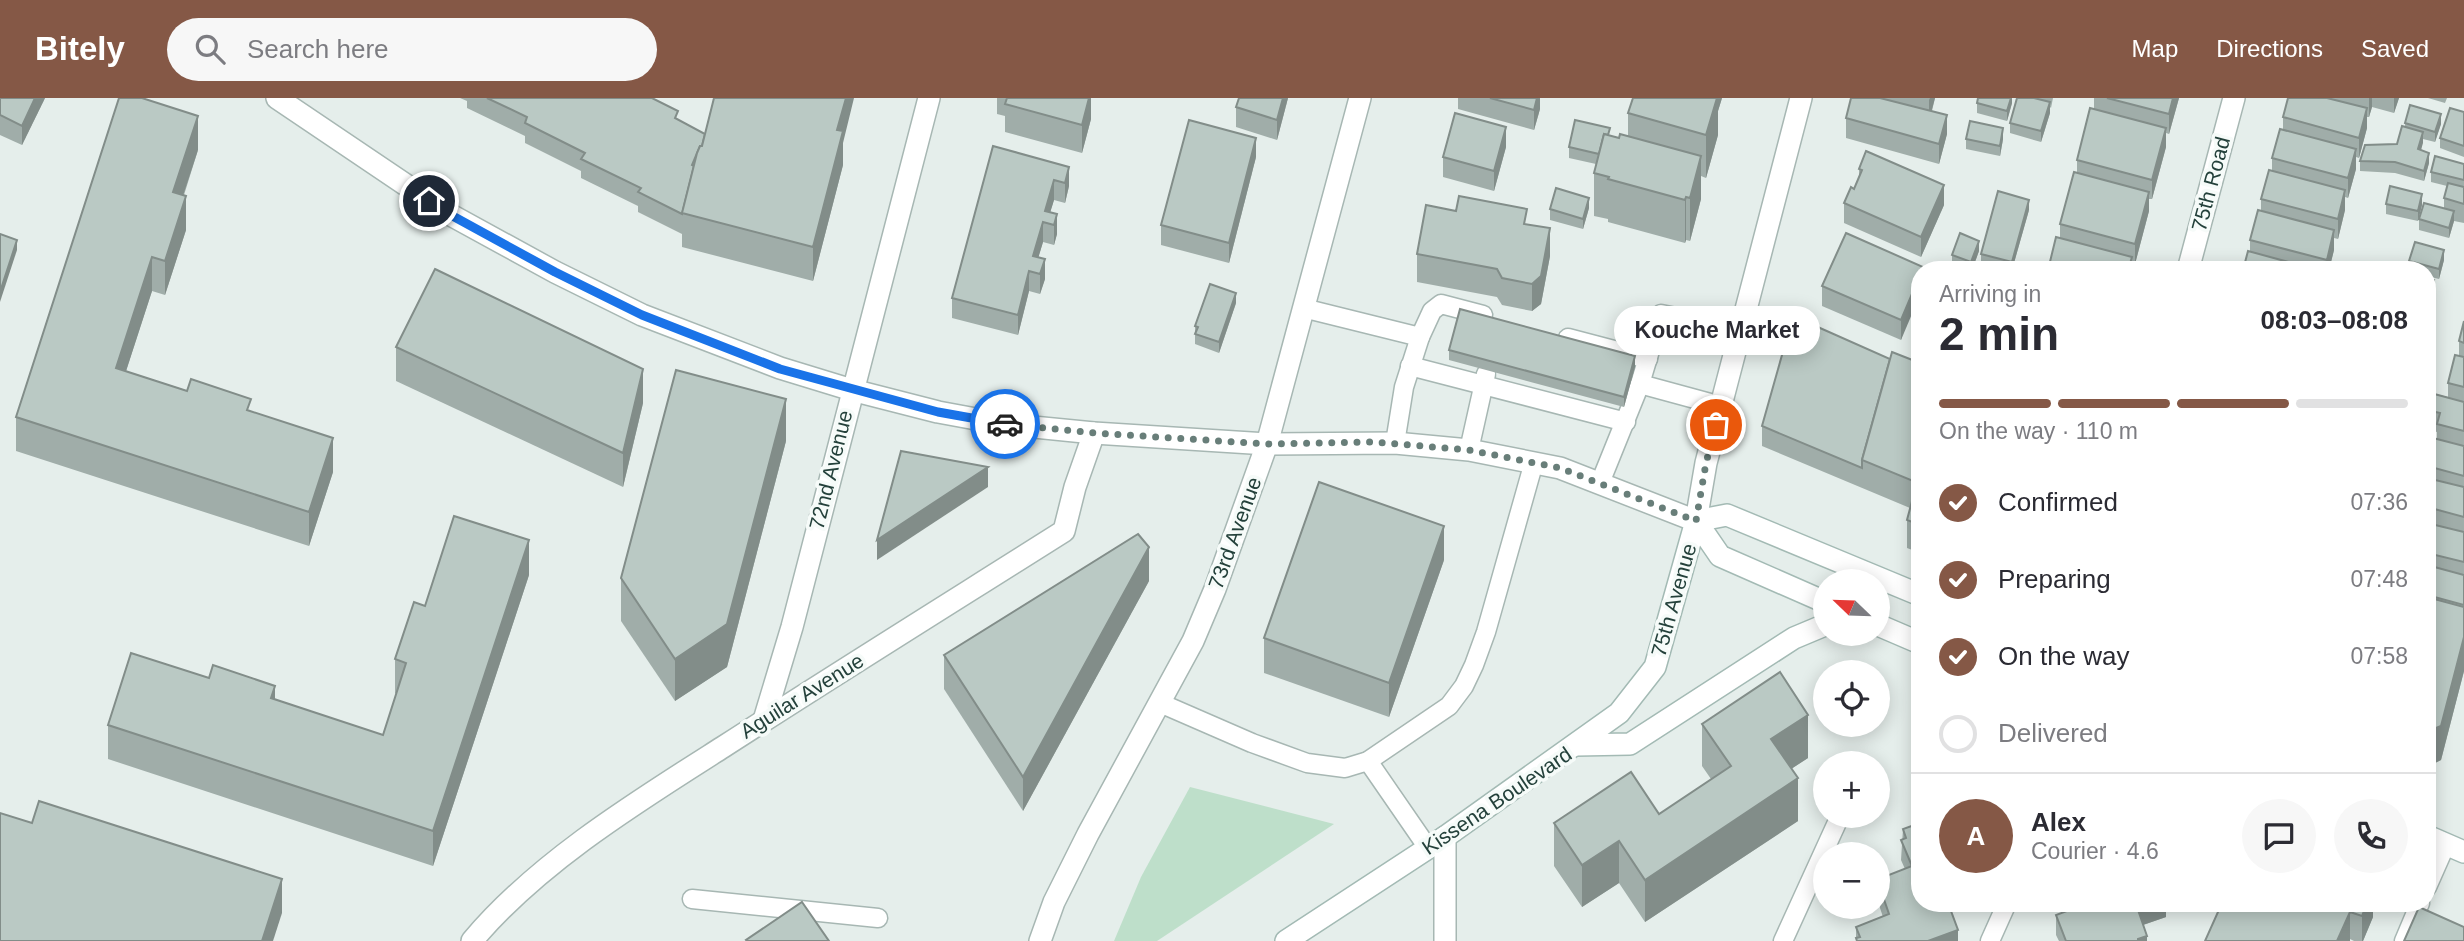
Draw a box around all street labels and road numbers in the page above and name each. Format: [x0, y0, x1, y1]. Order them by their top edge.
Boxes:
street label: 75th Road [2187, 134, 2234, 234]
street label: 72nd Avenue [805, 408, 856, 532]
street label: 73rd Avenue [1204, 474, 1265, 592]
street label: 75th Avenue [1646, 541, 1701, 659]
street label: Aguilar Avenue [736, 648, 868, 743]
street label: Kissena Boulevard [1418, 742, 1576, 859]

